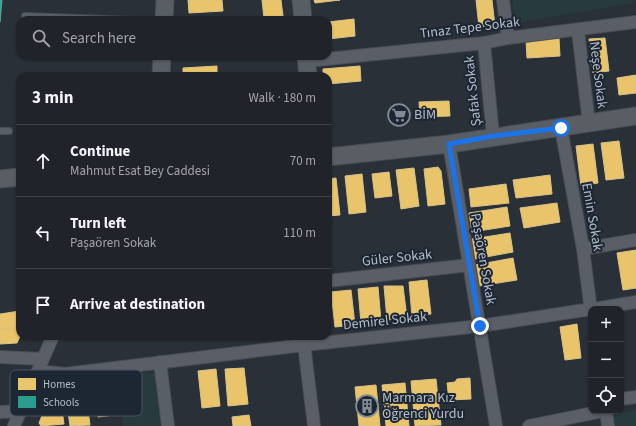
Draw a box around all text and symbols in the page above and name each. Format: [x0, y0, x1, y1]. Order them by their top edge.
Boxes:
street label: Tınaz Tepe Sokak [419, 12, 521, 44]
search box [16, 16, 332, 60]
icon: search [30, 27, 52, 49]
text: Search here [62, 28, 136, 49]
street label: Neşe Sokak [584, 40, 612, 110]
street label: Şafak Sokak [459, 55, 487, 127]
text: 3 min [32, 86, 73, 110]
text: Walk · 180 m [248, 89, 316, 107]
supermarket icon: BİM [386, 102, 412, 128]
place label: BİM [414, 105, 436, 125]
route start [552, 119, 570, 137]
text: Continue [70, 141, 130, 162]
icon: ahead [32, 150, 54, 172]
text: 70 m [290, 152, 316, 170]
text: Mahmut Esat Bey Caddesi [70, 162, 210, 180]
street label: Emin Sokak [576, 181, 608, 253]
street label: Paşaören Sokak [465, 212, 501, 307]
text: Turn left [70, 213, 126, 234]
icon: left [32, 222, 54, 244]
text: 110 m [283, 224, 316, 242]
text: Paşaören Sokak [70, 234, 156, 252]
street label: Güler Sokak [361, 244, 433, 272]
icon: arrive [32, 294, 54, 316]
text: Arrive at destination [70, 294, 205, 315]
map controls [588, 306, 624, 414]
button: + [588, 306, 624, 342]
street label: Demirel Sokak [342, 307, 428, 335]
route end [471, 317, 489, 335]
button: − [588, 342, 624, 378]
legend [10, 370, 142, 416]
text: Homes [43, 377, 76, 392]
button: locate [588, 378, 624, 414]
place label: Marmara Kız Öğrenci Yurdu [382, 388, 464, 424]
building icon: Marmara Kız Öğrenci Yurdu [354, 393, 380, 419]
text: Schools [43, 395, 80, 410]

